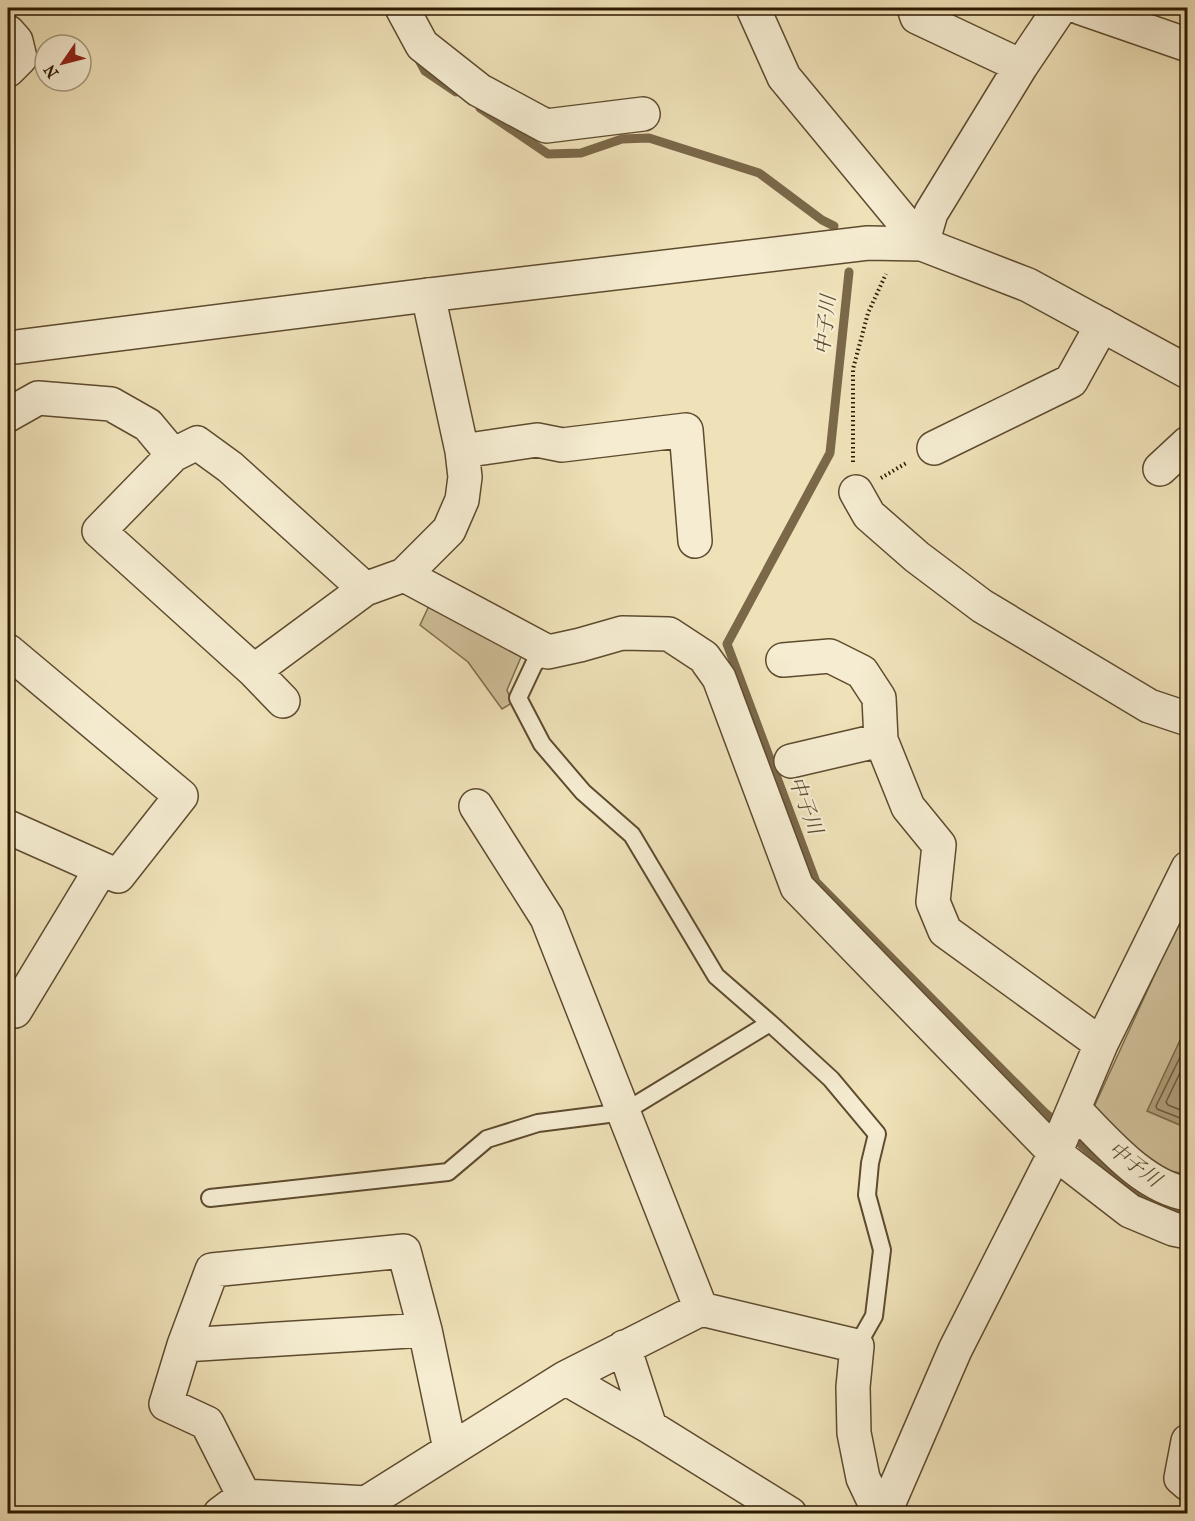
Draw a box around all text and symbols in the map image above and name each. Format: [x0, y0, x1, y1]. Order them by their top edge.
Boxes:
north arrow [33, 33, 93, 93]
text: N [39, 60, 62, 82]
water label: 中子川 [811, 292, 840, 356]
water label: 中子川 [784, 773, 828, 839]
water label: 中子川 [1104, 1137, 1167, 1193]

